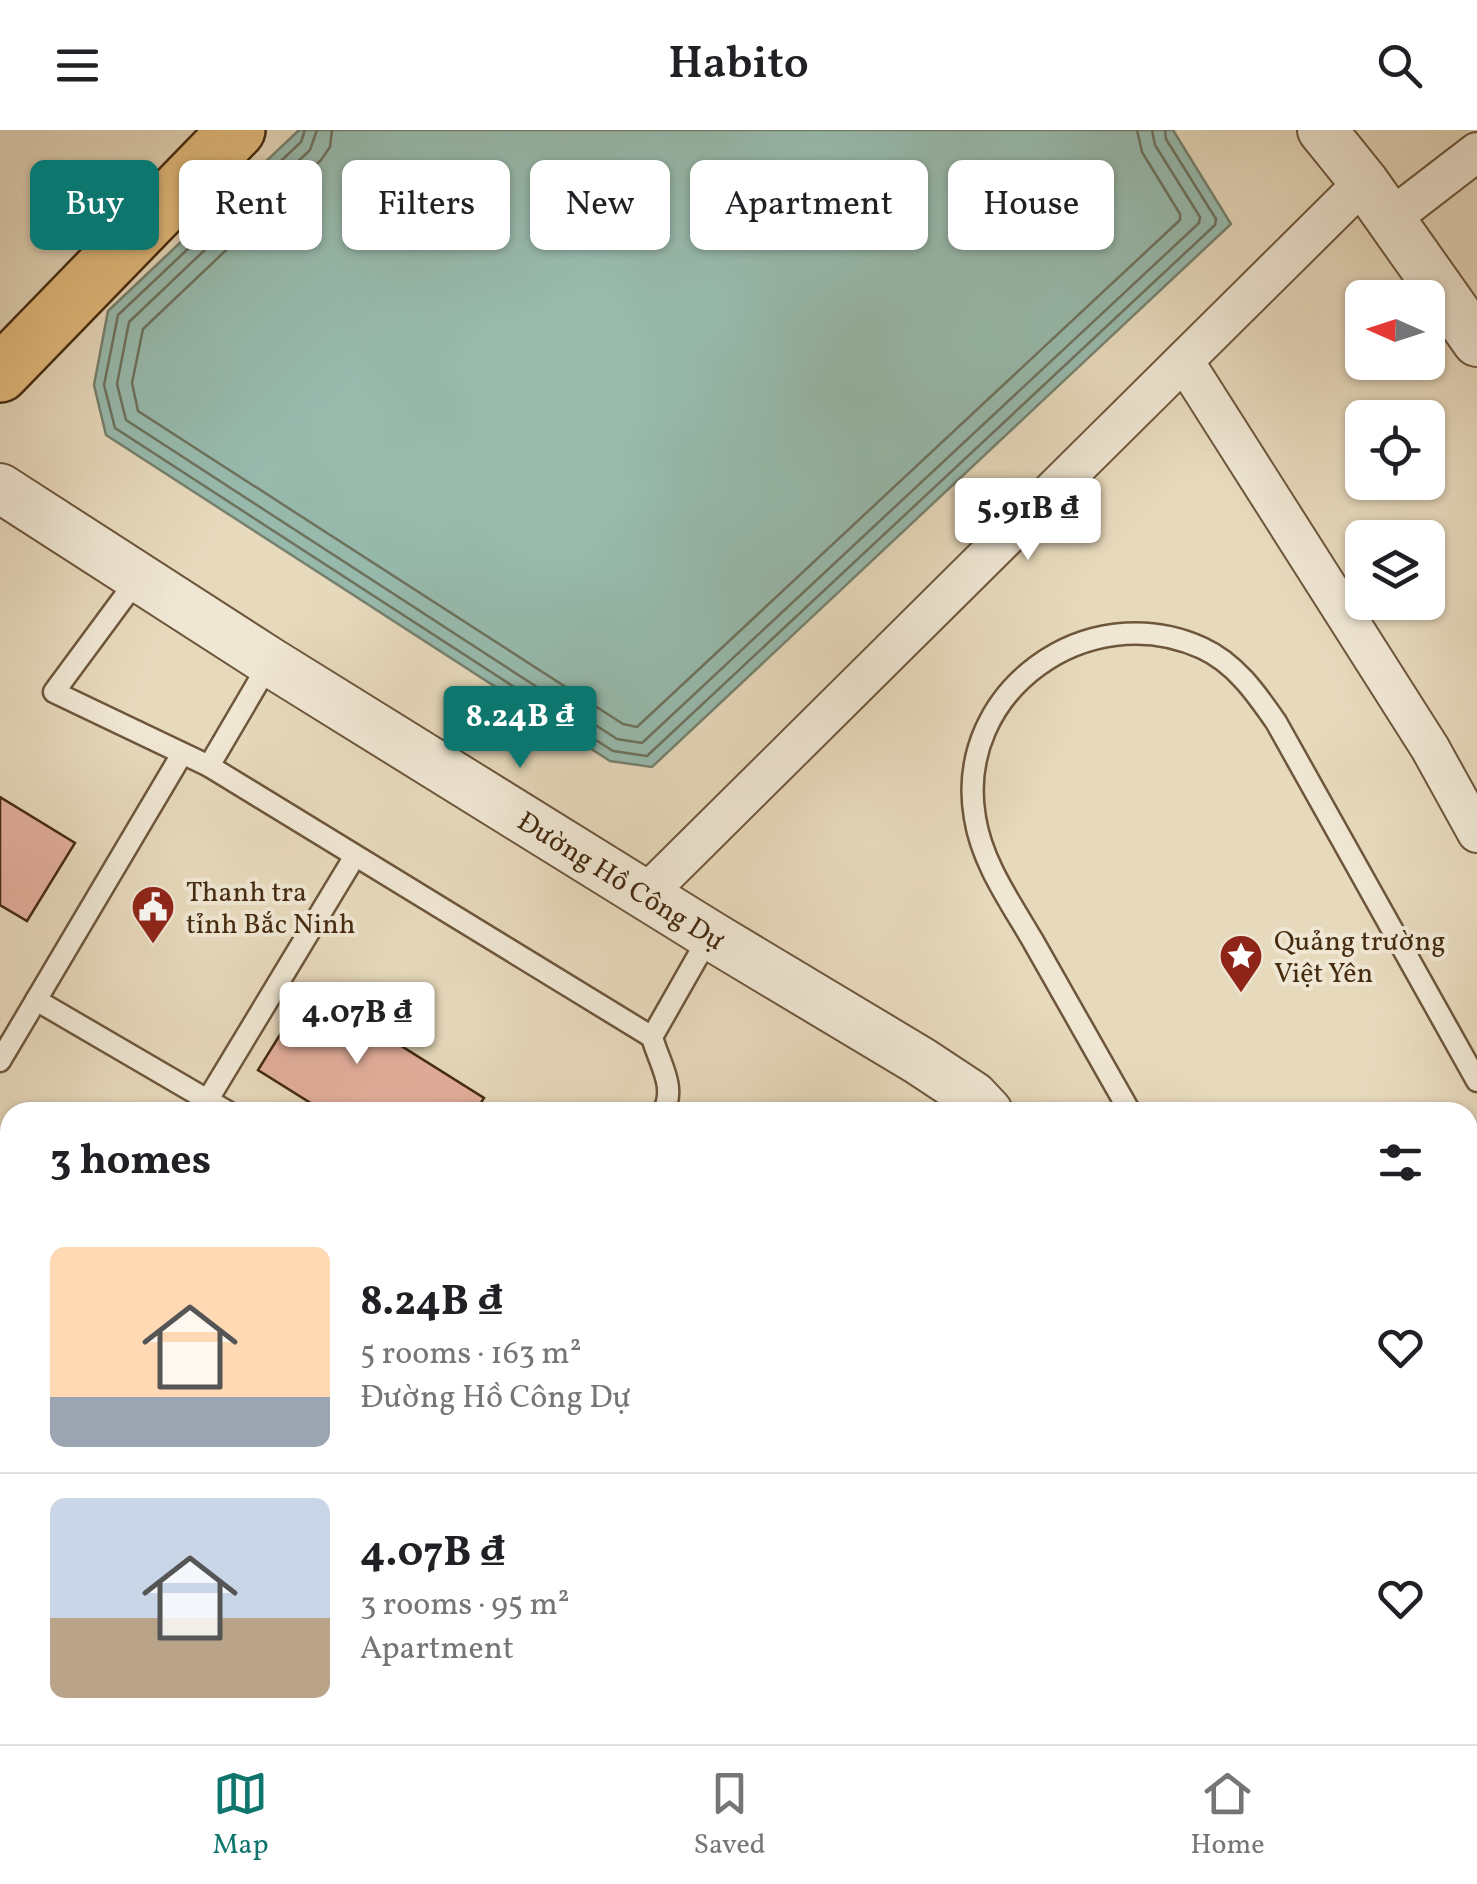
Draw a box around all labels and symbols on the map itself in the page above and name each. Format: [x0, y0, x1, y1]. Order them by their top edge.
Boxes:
north arrow [1345, 280, 1445, 380]
pin: 5.91B ₫ [936, 478, 1120, 563]
pin: 8.24B ₫ [428, 686, 612, 771]
street label: Đường Hồ Công Dự [509, 803, 731, 961]
place label: Thanh tra tỉnh Bắc Ninh [186, 874, 355, 945]
public building icon: Thanh tra tỉnh Bắc Ninh [130, 884, 176, 945]
place label: Quảng trường Việt Yên [1274, 923, 1446, 994]
place icon: Quảng trường Việt Yên [1218, 933, 1264, 994]
pin: 4.07B ₫ [265, 982, 449, 1067]

